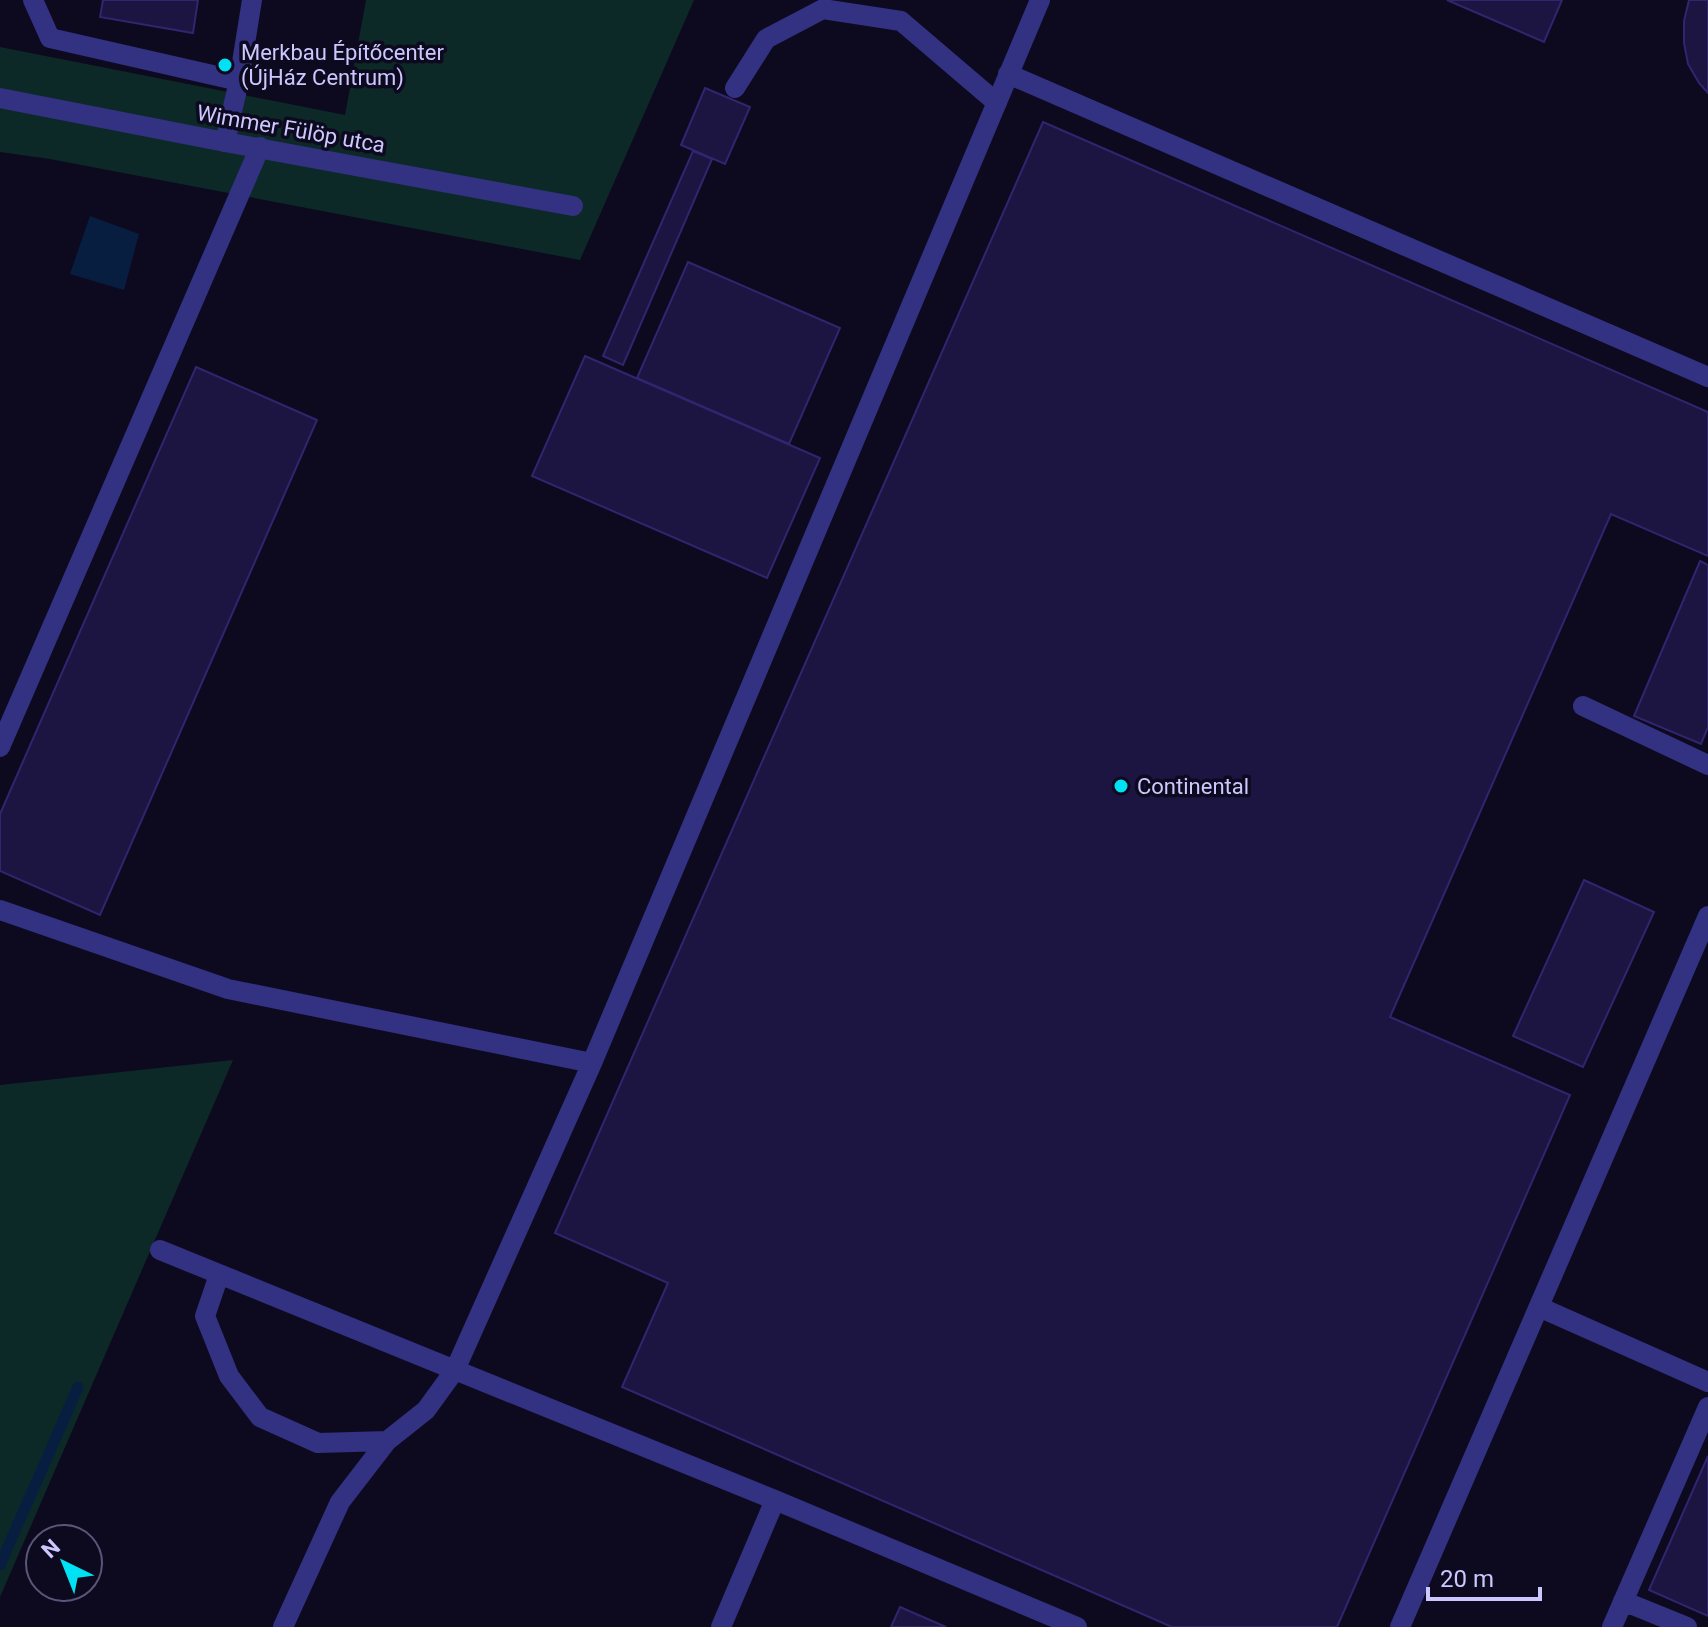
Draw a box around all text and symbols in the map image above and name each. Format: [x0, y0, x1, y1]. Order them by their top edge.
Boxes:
place label: Merkbau Építőcenter (ÚjHáz Centrum) [241, 40, 444, 91]
marker: Merkbau Építőcenter (ÚjHáz Centrum) [216, 56, 234, 74]
street label: Wimmer Fülöp utca [195, 100, 387, 158]
place label: Continental [1137, 774, 1249, 799]
marker: Continental [1112, 777, 1130, 795]
north arrow [24, 1523, 104, 1603]
text: N [36, 1534, 65, 1563]
scale bar [1428, 1551, 1540, 1601]
text: 20 m [1440, 1565, 1494, 1593]

